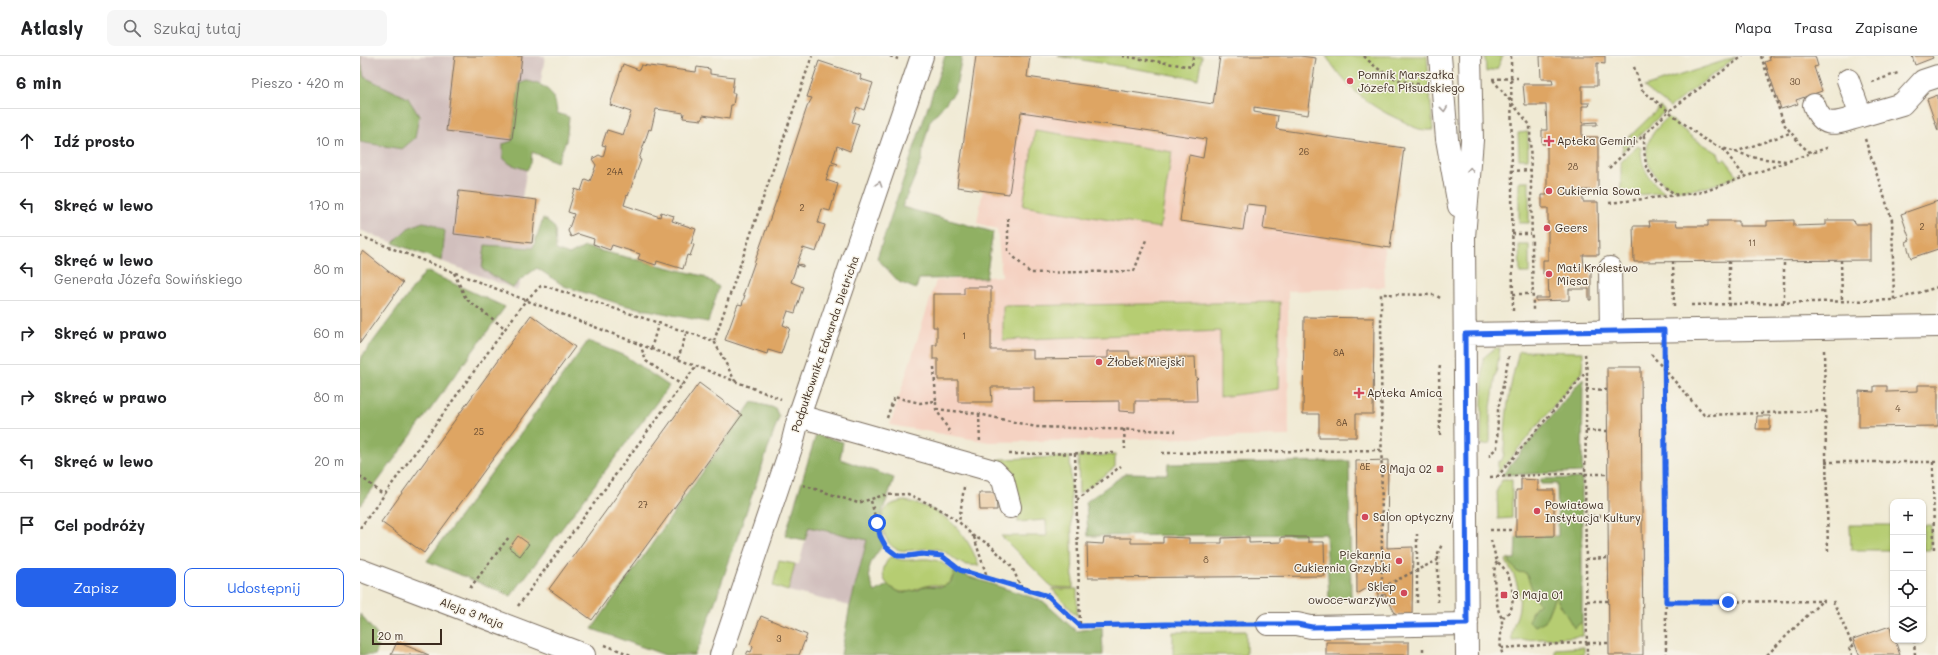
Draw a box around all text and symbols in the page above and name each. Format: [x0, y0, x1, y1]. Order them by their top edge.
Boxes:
search box [107, 10, 387, 46]
text: Atlasly [20, 15, 83, 40]
icon: search [121, 17, 143, 39]
text: Szukaj tutaj [153, 18, 241, 38]
text: Mapa [1735, 18, 1772, 37]
text: Trasa [1794, 18, 1833, 37]
text: Zapisane [1855, 18, 1918, 37]
place label: Pomnik Marszałka Józefa Piłsudskiego [1358, 67, 1465, 95]
text: 6 min [16, 71, 61, 93]
text: Pieszo · 420 m [251, 74, 344, 91]
marker: Pomnik Marszałka Józefa Piłsudskiego [1345, 76, 1355, 86]
house number: 30 [1790, 76, 1801, 87]
one-way arrow [1440, 106, 1449, 112]
icon: ahead [16, 130, 38, 152]
text: Idź prosto [54, 131, 135, 151]
text: 10 m [316, 132, 344, 149]
place label: Apteka Gemini [1557, 133, 1636, 148]
marker: Apteka Gemini [1544, 136, 1554, 146]
house number: 26 [1299, 146, 1309, 157]
house number: 28 [1568, 161, 1579, 172]
house number: 24A [607, 166, 623, 177]
one-way arrow [1465, 167, 1474, 173]
one-way arrow [875, 180, 883, 187]
place label: Cukiernia Sowa [1557, 183, 1640, 198]
marker: Cukiernia Sowa [1544, 186, 1554, 196]
icon: left [16, 194, 38, 216]
text: Skręć w lewo [54, 195, 153, 215]
text: 170 m [308, 196, 344, 213]
house number: 2 [799, 202, 805, 213]
place label: Geers [1555, 220, 1588, 235]
house number: 2 [1919, 221, 1925, 232]
marker: Geers [1542, 223, 1552, 233]
house number: 11 [1748, 237, 1756, 248]
text: Skręć w lewo [54, 250, 153, 270]
street label: Podpułkownika Edwarda Dietricha [787, 254, 862, 434]
icon: left [16, 258, 38, 280]
text: 80 m [314, 260, 344, 277]
place label: Mati Królestwo Mięsa [1557, 260, 1638, 288]
marker: Mati Królestwo Mięsa [1544, 269, 1554, 279]
text: Generała Józefa Sowińskiego [54, 270, 242, 287]
icon: right [16, 322, 38, 344]
text: Skręć w prawo [54, 323, 167, 343]
text: 60 m [314, 324, 344, 341]
house number: 1 [962, 330, 966, 341]
house number: 8A [1333, 347, 1345, 358]
place label: Żłobek Miejski [1107, 354, 1185, 369]
marker: Żłobek Miejski [1094, 357, 1104, 367]
place label: Apteka Amica [1367, 385, 1442, 400]
icon: right [16, 386, 38, 408]
text: Skręć w prawo [54, 387, 167, 407]
text: 80 m [314, 388, 344, 405]
marker: Apteka Amica [1354, 388, 1364, 398]
house number: 4 [1895, 403, 1901, 414]
house number: 8A [1336, 417, 1348, 428]
house number: 25 [474, 426, 484, 437]
icon: left [16, 450, 38, 472]
text: Skręć w lewo [54, 451, 153, 471]
text: 20 m [314, 452, 344, 469]
house number: 8E [1360, 461, 1370, 472]
place label: 3 Maja 02 [1379, 461, 1432, 476]
marker: 3 Maja 02 [1435, 464, 1445, 474]
place label: Powiatowa Instytucja Kultury [1545, 497, 1641, 525]
house number: 27 [638, 499, 648, 510]
map controls [1890, 499, 1926, 643]
button: + [1890, 499, 1926, 535]
marker: Powiatowa Instytucja Kultury [1532, 506, 1542, 516]
place label: Salon optyczny [1373, 509, 1454, 524]
marker: Salon optyczny [1360, 512, 1370, 522]
icon: arrive [16, 514, 38, 536]
route start [868, 514, 886, 532]
text: Cel podróży [54, 515, 145, 535]
button: − [1890, 535, 1926, 571]
place label: Piekarnia Cukiernia Grzybki [1294, 547, 1391, 575]
house number: 8 [1203, 554, 1209, 565]
marker: Piekarnia Cukiernia Grzybki [1394, 556, 1404, 566]
button: Zapisz [16, 568, 176, 607]
button: Udostępnij [184, 568, 344, 607]
button: locate [1890, 571, 1926, 607]
place label: Sklep owoce-warzywa [1308, 579, 1396, 607]
place label: 3 Maja 01 [1512, 587, 1563, 602]
marker: Sklep owoce-warzywa [1399, 588, 1409, 598]
marker: 3 Maja 01 [1499, 590, 1509, 600]
street label: Aleja 3 Maja [438, 593, 506, 632]
route end [1719, 593, 1737, 611]
button: layers [1890, 607, 1926, 643]
scale bar [372, 627, 442, 646]
text: 20 m [378, 628, 403, 643]
house number: 3 [776, 633, 782, 644]

